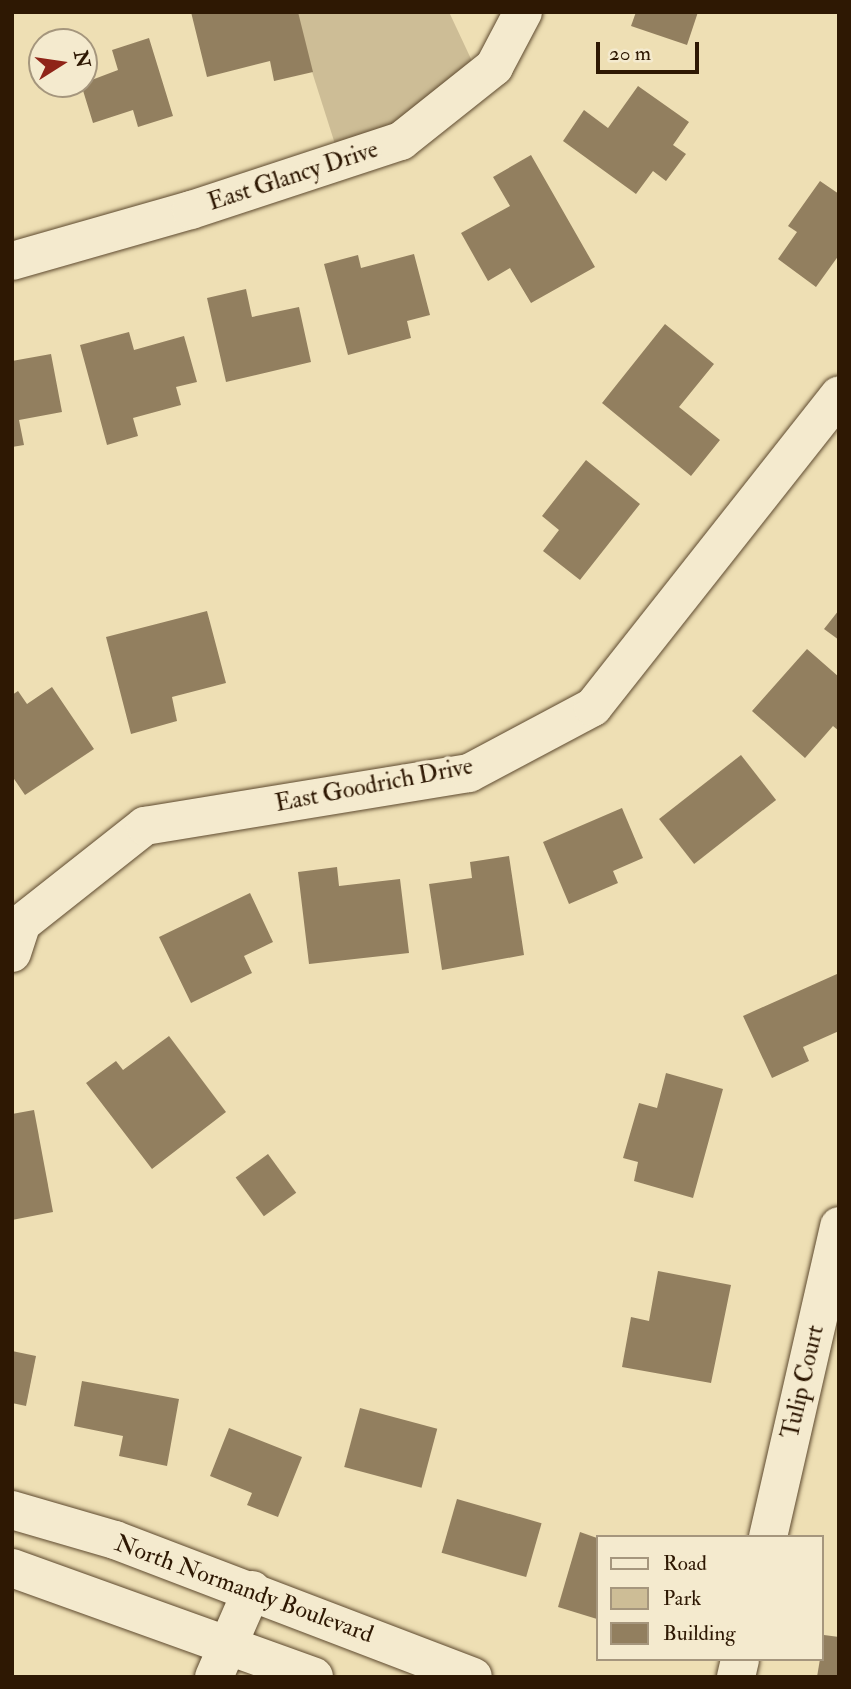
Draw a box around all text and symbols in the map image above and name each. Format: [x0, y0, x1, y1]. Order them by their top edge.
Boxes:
north arrow [28, 28, 98, 98]
scale bar [599, 28, 702, 72]
text: 20 m [609, 40, 651, 67]
text: N [68, 48, 95, 70]
street label: East Glancy Drive [204, 135, 382, 217]
street label: East Goodrich Drive [273, 752, 475, 818]
street label: Tulip Court [776, 1322, 830, 1442]
street label: North Normandy Boulevard [111, 1529, 377, 1649]
legend [596, 1535, 823, 1661]
text: Road [663, 1550, 707, 1577]
text: Park [663, 1585, 701, 1612]
text: Building [663, 1620, 736, 1647]

